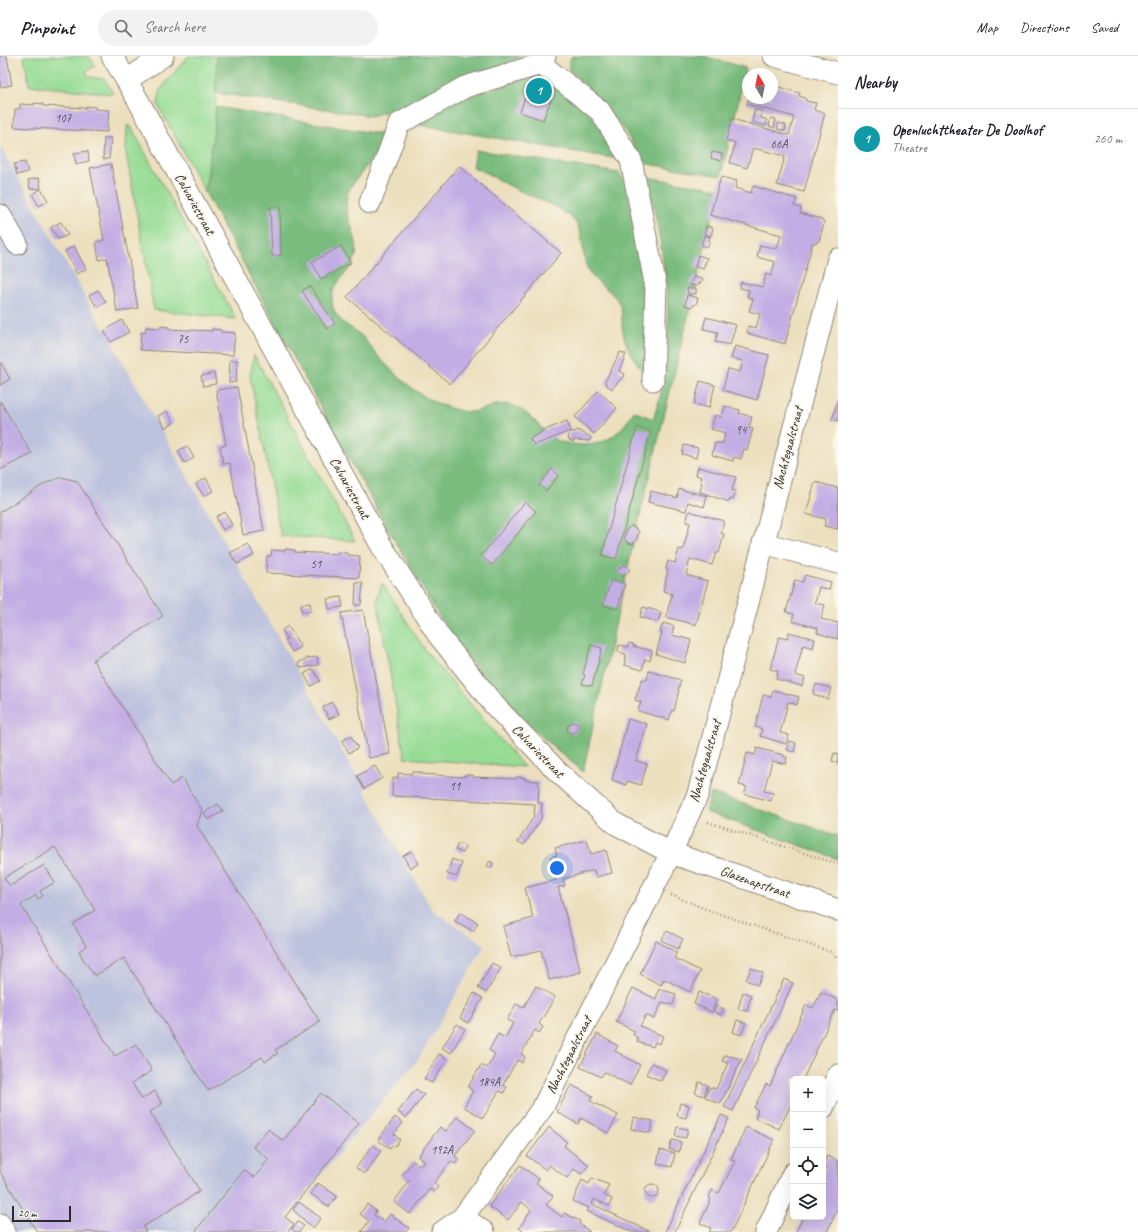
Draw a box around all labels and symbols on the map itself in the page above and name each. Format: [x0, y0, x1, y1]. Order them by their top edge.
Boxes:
north arrow [742, 68, 778, 104]
pin: 1 [526, 76, 552, 106]
house number: 107 [55, 110, 72, 126]
house number: 66A [771, 136, 788, 152]
street label: Calvariestraat [171, 170, 220, 239]
house number: 75 [178, 331, 189, 347]
street label: Nachtegaalstraat [769, 403, 808, 491]
house number: 94 [736, 422, 748, 438]
street label: Calvariestraat [326, 454, 375, 523]
house number: 51 [311, 556, 322, 572]
street label: Nachtegaalstraat [685, 716, 725, 804]
street label: Calvariestraat [508, 721, 569, 782]
house number: 11 [450, 778, 461, 794]
your location [547, 858, 567, 878]
street label: Glazenapstraat [718, 862, 793, 902]
street label: Nachtegaalstraat [542, 1011, 597, 1097]
house number: 184A [478, 1074, 501, 1090]
house number: 192A [431, 1142, 454, 1158]
scale bar [12, 1204, 71, 1223]

